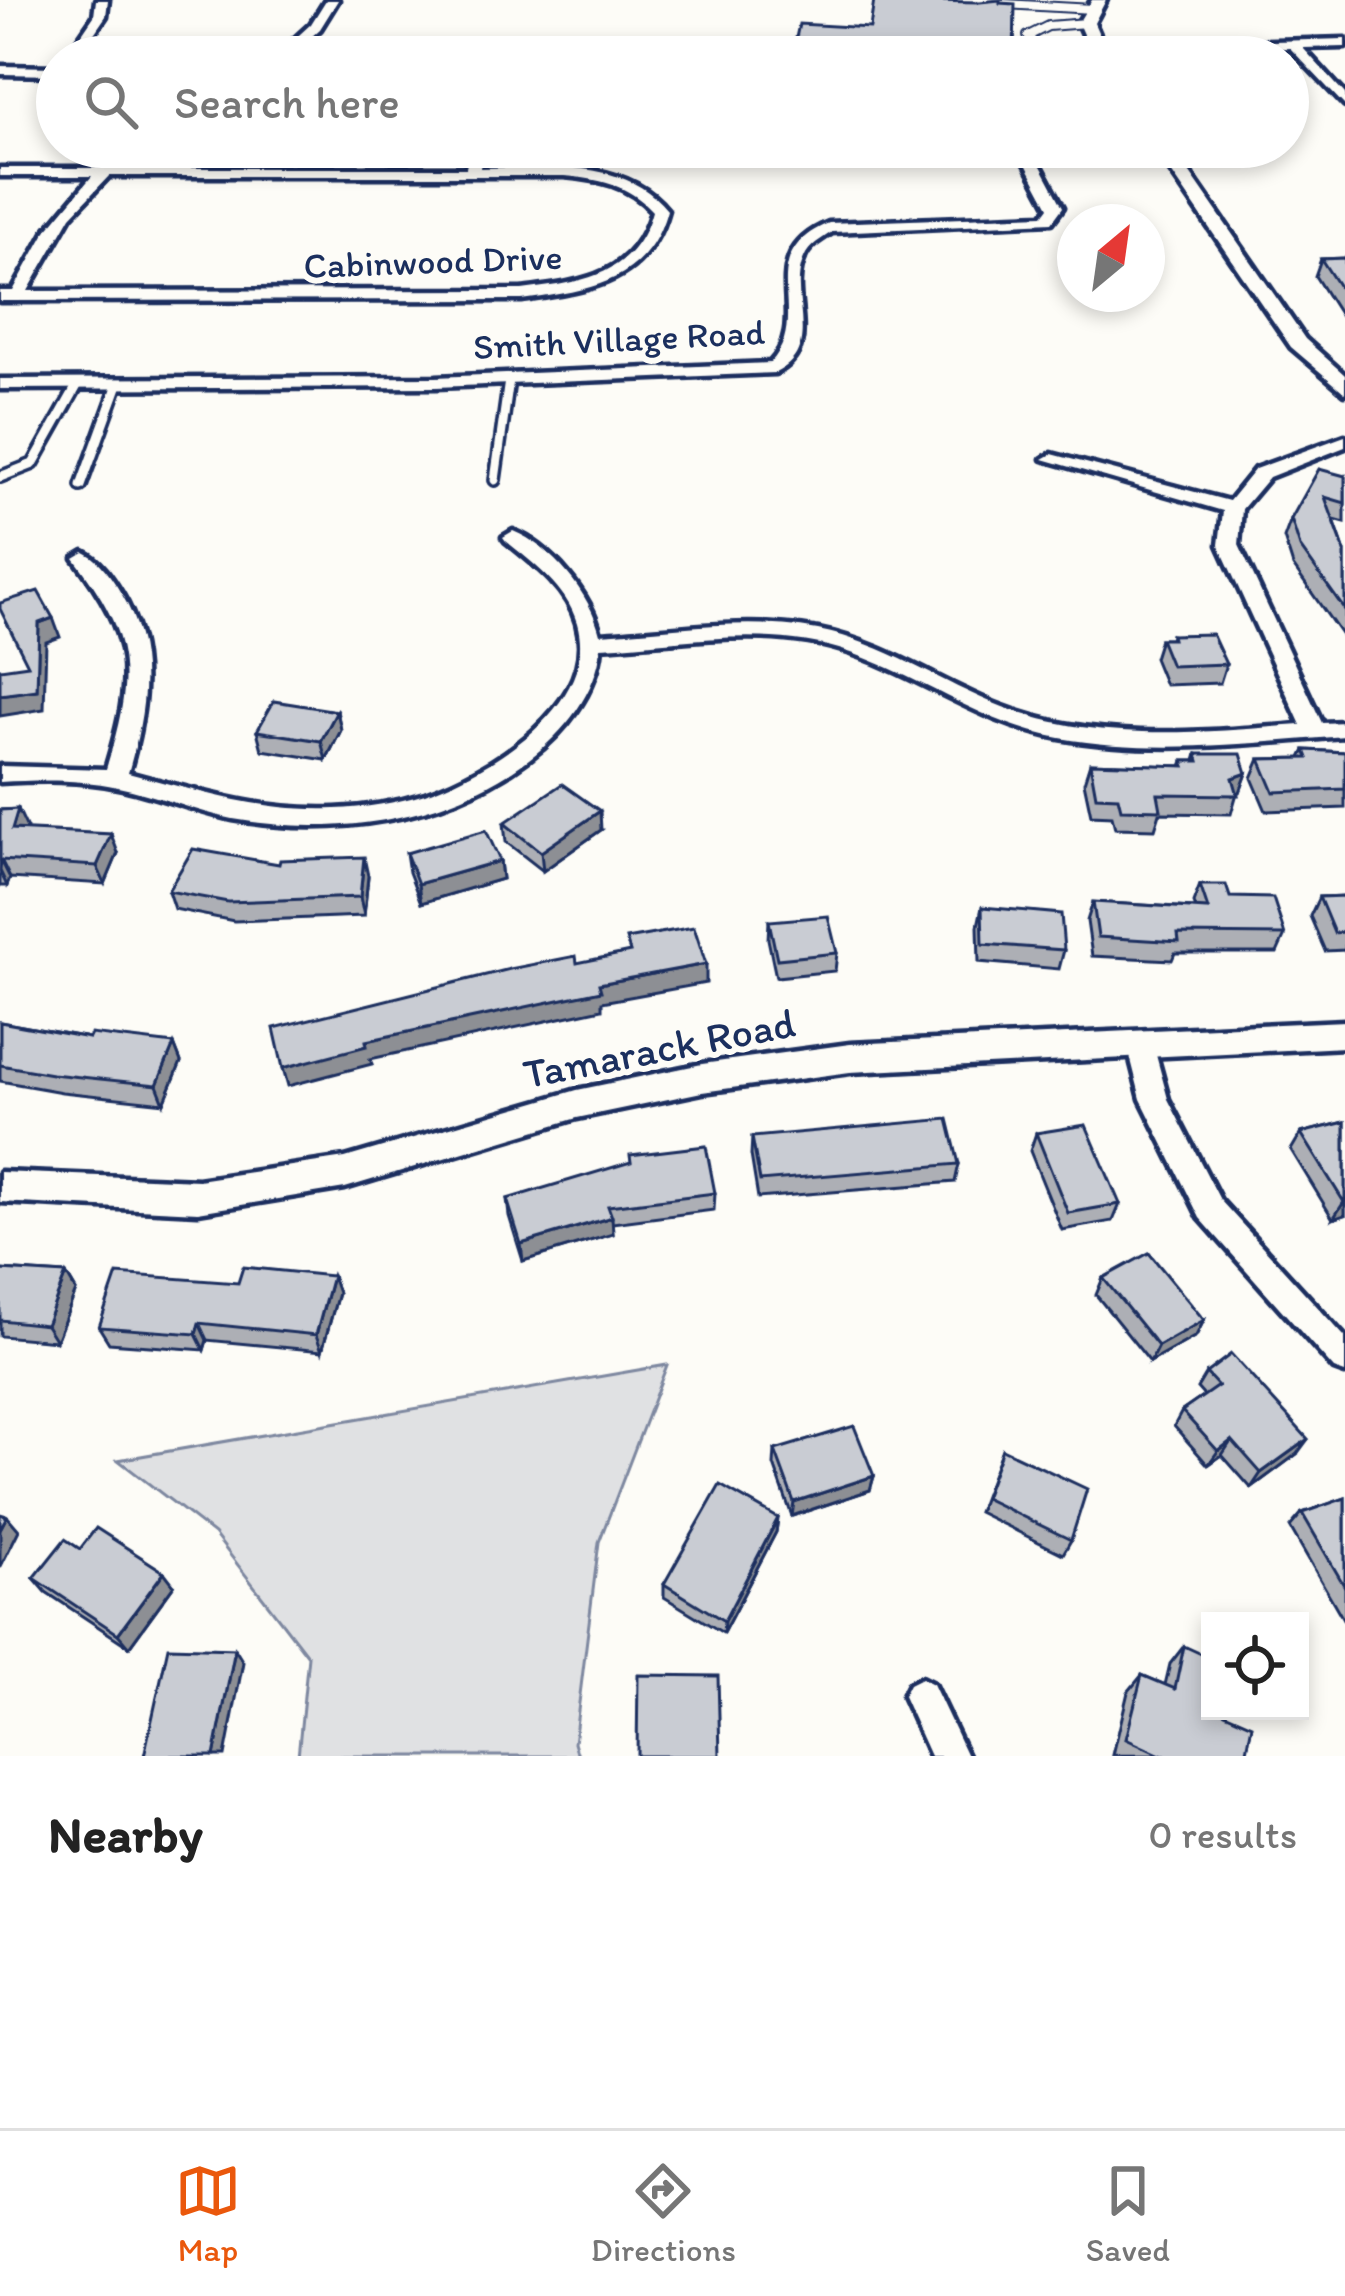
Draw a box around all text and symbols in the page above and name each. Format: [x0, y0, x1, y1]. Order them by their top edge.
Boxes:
search box [36, 36, 1309, 168]
icon: search [78, 69, 144, 135]
text: Search here [174, 75, 400, 129]
north arrow [1057, 204, 1165, 312]
street label: Cabinwood Drive [303, 235, 563, 287]
street label: Smith Village Road [472, 310, 766, 368]
street label: Tamarack Road [519, 997, 799, 1099]
map controls [1201, 1612, 1309, 1720]
button: locate [1201, 1612, 1309, 1720]
text: Nearby [48, 1804, 203, 1865]
text: 0 results [1148, 1811, 1297, 1858]
tab: Map [175, 2158, 241, 2269]
tab: Directions [591, 2158, 736, 2269]
tab: Saved [1086, 2158, 1170, 2269]

